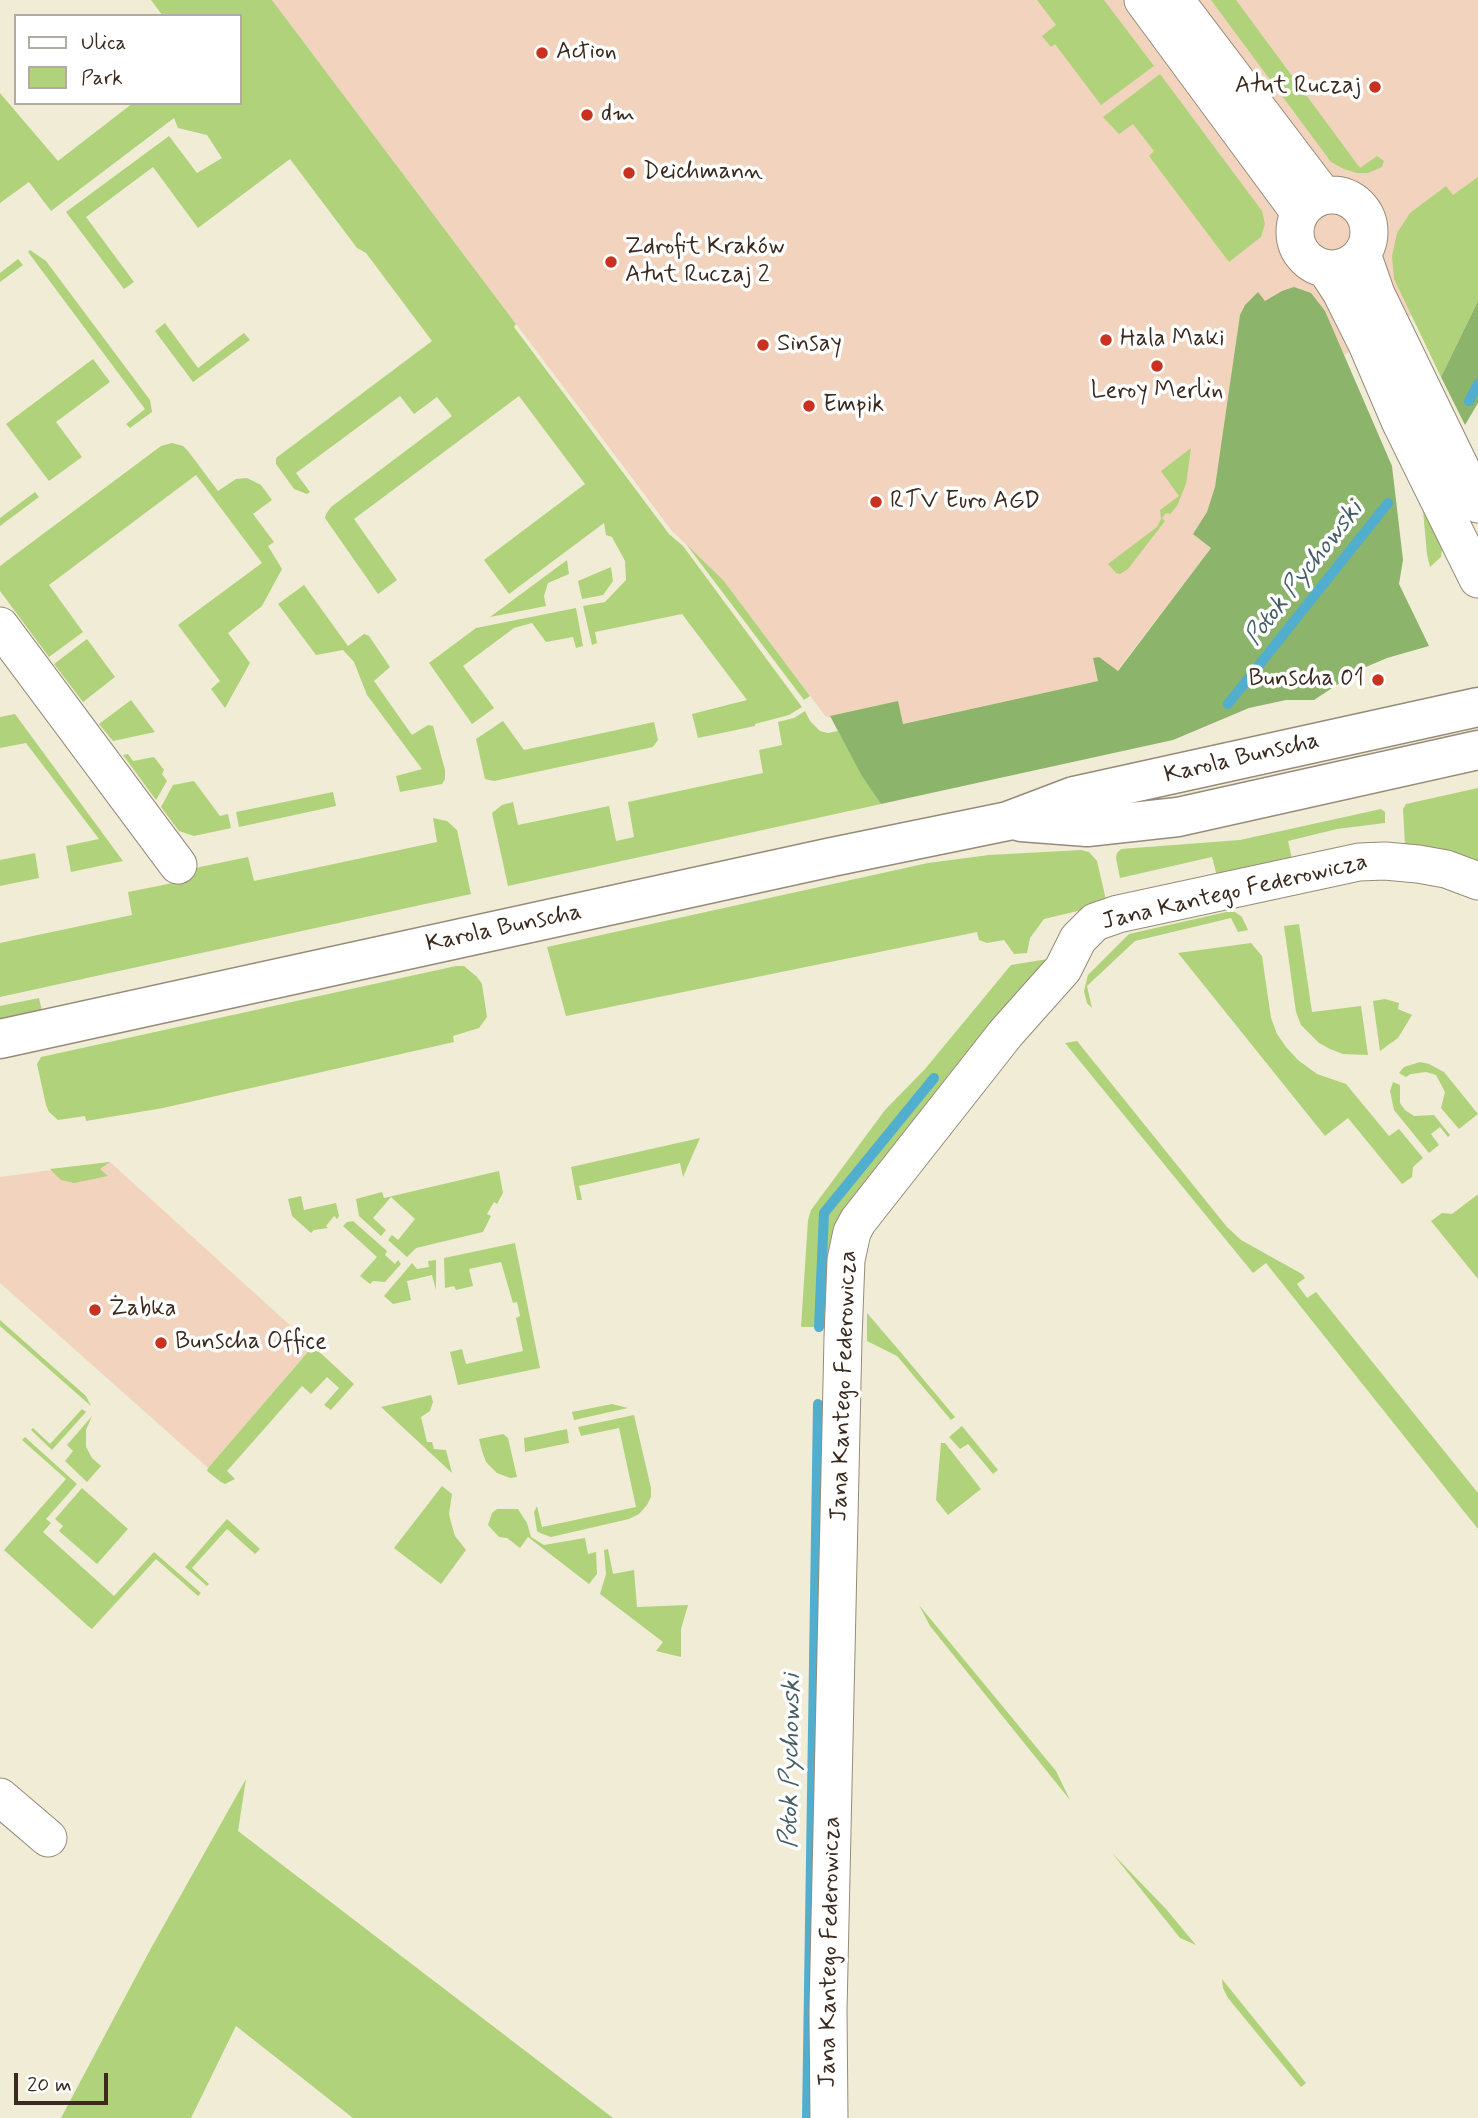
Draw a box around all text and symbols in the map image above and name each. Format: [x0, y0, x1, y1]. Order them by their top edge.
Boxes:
legend [14, 14, 242, 105]
text: Ulica [81, 29, 126, 57]
place label: Action [556, 39, 617, 67]
marker: Action [534, 45, 550, 61]
text: Park [81, 64, 123, 92]
place label: Atut Ruczaj [1235, 73, 1361, 101]
marker: Atut Ruczaj [1367, 79, 1383, 95]
place label: dm [601, 101, 635, 129]
marker: dm [579, 107, 595, 123]
place label: Deichmann [643, 159, 763, 187]
marker: Deichmann [621, 165, 637, 181]
place label: Zdrofit Kraków Atut Ruczaj 2 [625, 234, 785, 290]
marker: Zdrofit Kraków Atut Ruczaj 2 [603, 254, 619, 270]
place label: Hala Maki [1120, 326, 1225, 354]
place label: Sinsay [777, 331, 842, 359]
marker: Hala Maki [1098, 332, 1114, 348]
marker: Sinsay [755, 337, 771, 353]
marker: Leroy Merlin [1149, 358, 1165, 374]
place label: Leroy Merlin [1091, 378, 1223, 406]
place label: Empik [823, 392, 884, 420]
marker: Empik [801, 398, 817, 414]
place label: RTV Euro AGD [890, 488, 1040, 516]
marker: RTV Euro AGD [868, 494, 884, 510]
water label: Potok Pychowski [1239, 496, 1371, 652]
place label: Bunscha 01 [1248, 666, 1364, 694]
marker: Bunscha 01 [1370, 672, 1386, 688]
street label: Karola Bunscha [1162, 727, 1322, 791]
street label: Jana Kantego Federowicza [1099, 848, 1371, 938]
street label: Karola Bunscha [423, 898, 585, 960]
street label: Jana Kantego Federowicza [826, 1250, 864, 1522]
place label: Żabka [109, 1296, 177, 1324]
marker: Żabka [87, 1302, 103, 1318]
place label: Bunscha Office [175, 1329, 327, 1357]
marker: Bunscha Office [153, 1335, 169, 1351]
water label: Potok Pychowski [775, 1673, 809, 1849]
street label: Jana Kantego Federowicza [814, 1816, 848, 2088]
scale bar [18, 2058, 112, 2102]
text: 20 m [27, 2071, 72, 2099]

